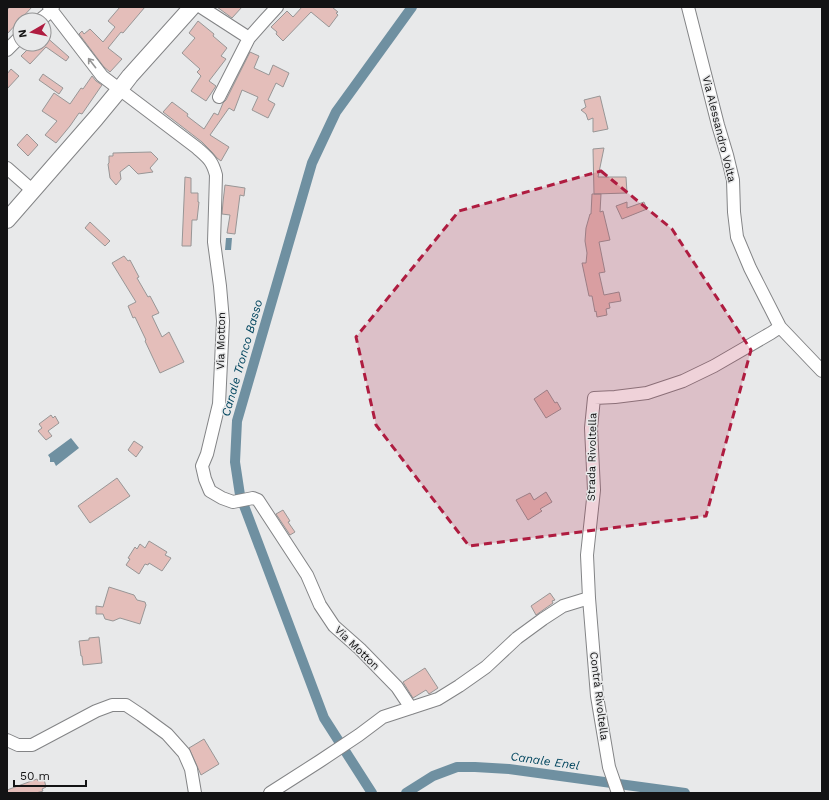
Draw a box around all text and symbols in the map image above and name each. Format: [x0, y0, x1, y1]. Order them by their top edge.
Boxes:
north arrow [12, 12, 52, 52]
text: N [16, 28, 30, 39]
one-way arrow [87, 58, 96, 69]
street label: Via Alessandro Volta [699, 74, 739, 184]
water label: Canale Tronco Basso [219, 298, 265, 418]
street label: Via Motton [214, 312, 228, 370]
street label: Strada Rivoltella [585, 413, 599, 501]
street label: Via Motton [332, 623, 382, 673]
street label: Contrà Rivoltella [587, 651, 611, 741]
water label: Canale Enel [510, 749, 581, 773]
scale bar [14, 762, 86, 788]
text: 50 m [20, 769, 50, 783]

